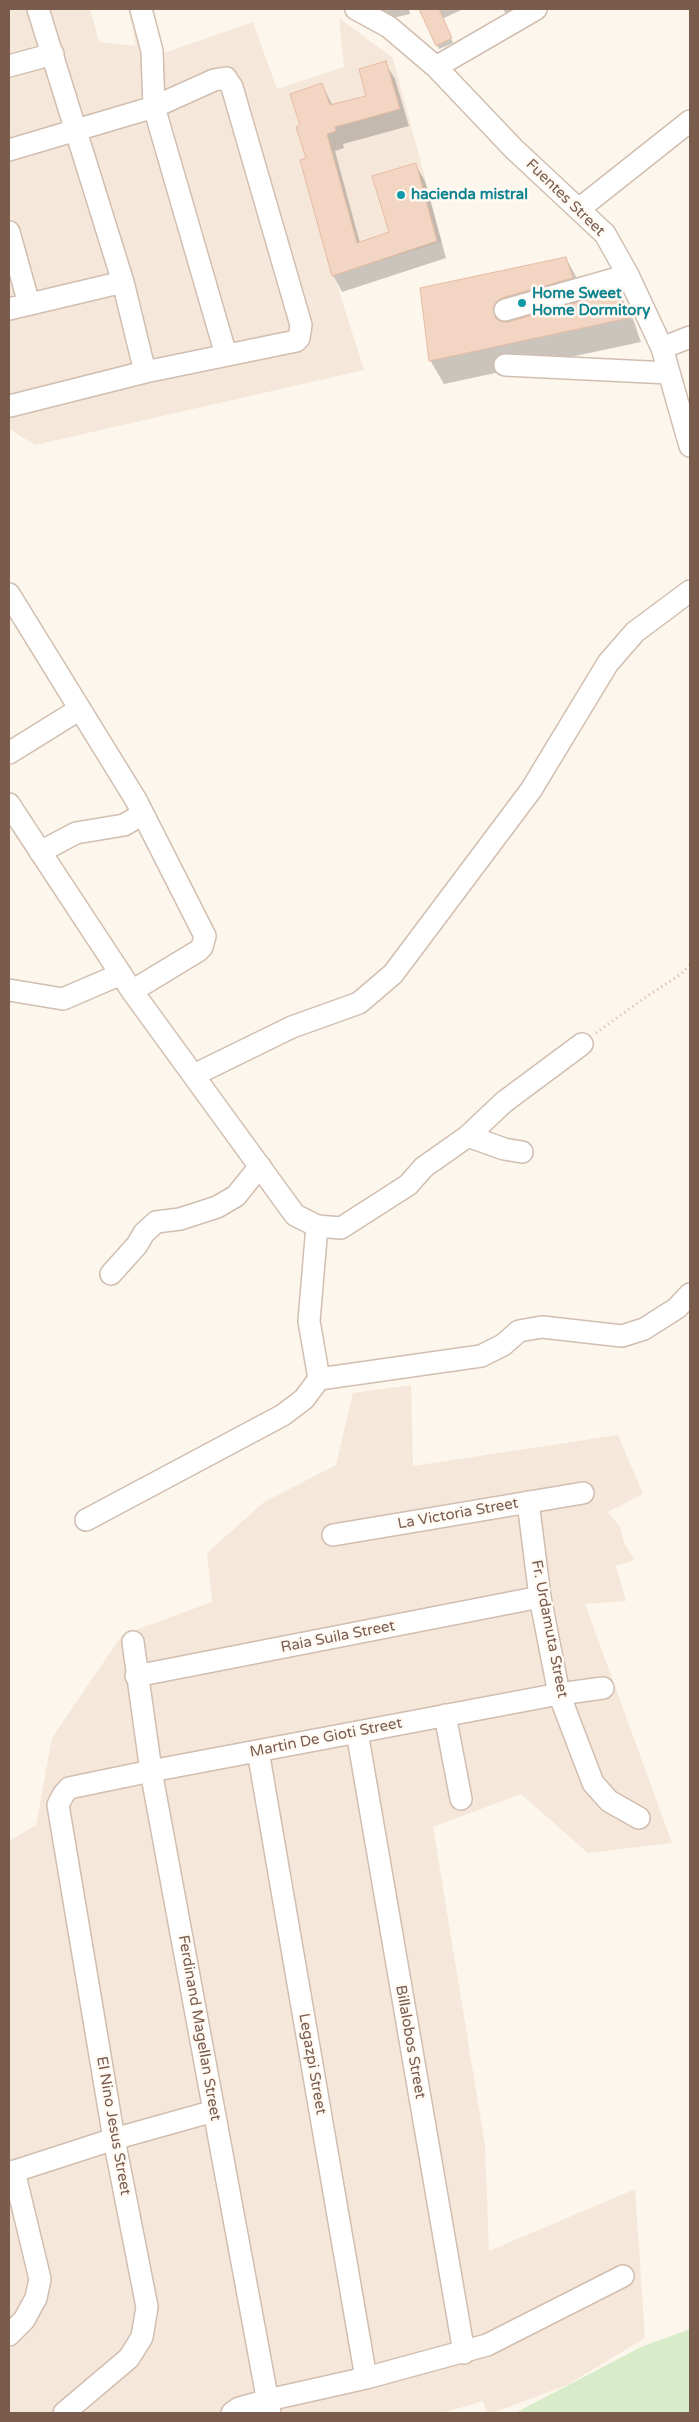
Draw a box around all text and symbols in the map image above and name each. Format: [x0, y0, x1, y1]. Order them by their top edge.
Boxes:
street label: Fuentes Street [522, 156, 608, 240]
place label: hacienda mistral [411, 186, 528, 204]
marker: hacienda mistral [395, 189, 407, 201]
place label: Home Sweet Home Dormitory [532, 285, 650, 320]
marker: Home Sweet Home Dormitory [516, 297, 528, 309]
street label: La Victoria Street [396, 1495, 520, 1533]
street label: Fr. Urdamuta Street [527, 1559, 571, 1699]
street label: Raia Suila Street [279, 1617, 397, 1657]
street label: Martin De Gioti Street [248, 1714, 404, 1762]
street label: Ferdinand Magellan Street [174, 1934, 224, 2122]
street label: Billalobos Street [391, 1984, 429, 2100]
street label: Legazpi Street [294, 2012, 330, 2116]
street label: El Nino Jesus Street [92, 2055, 134, 2197]

